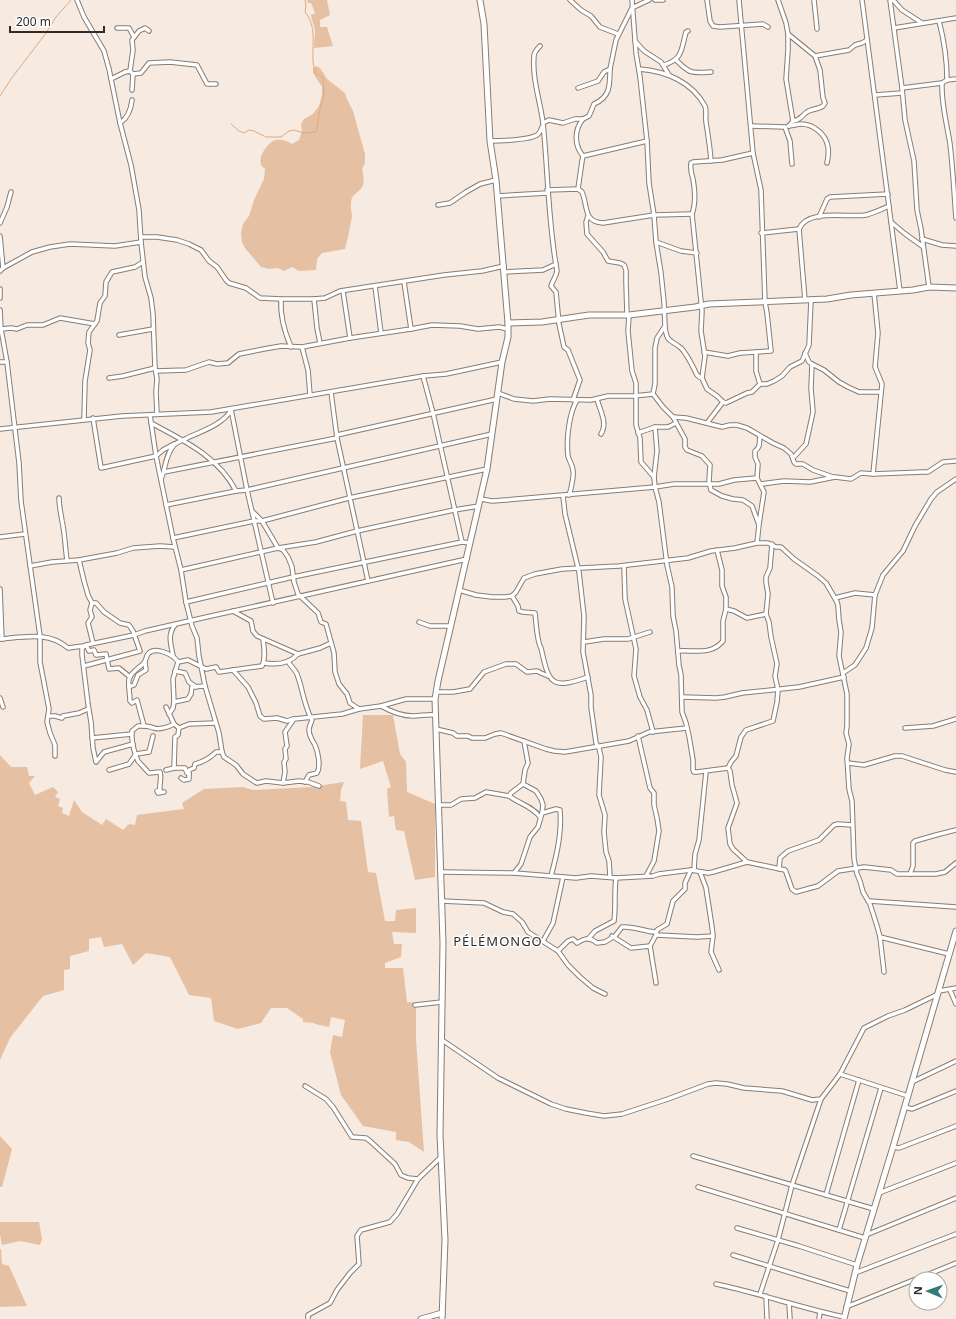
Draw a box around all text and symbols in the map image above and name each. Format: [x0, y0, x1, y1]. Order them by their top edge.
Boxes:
scale bar [10, 8, 104, 34]
text: 200 m [16, 13, 51, 30]
district label: PÉLÉMONGO [453, 932, 543, 950]
north arrow [908, 1271, 948, 1311]
text: N [910, 1286, 925, 1295]

